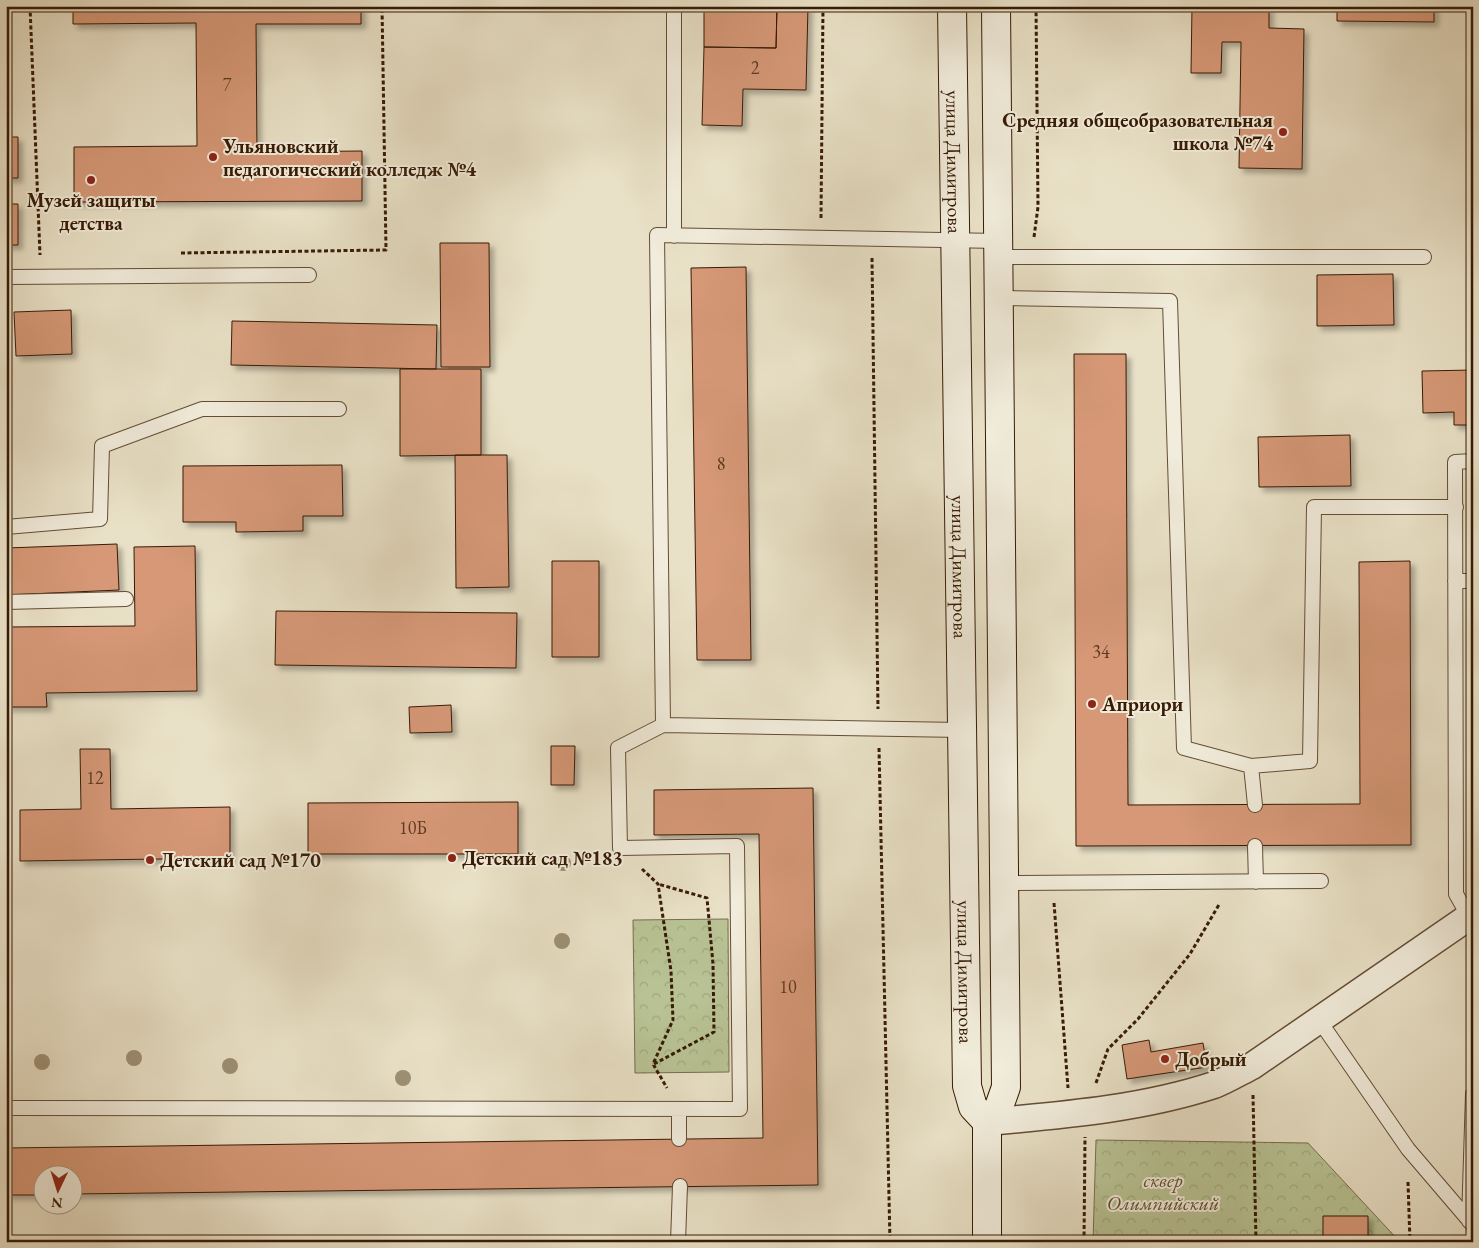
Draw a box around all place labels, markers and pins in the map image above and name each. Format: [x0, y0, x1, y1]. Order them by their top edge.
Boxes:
place label: Средняя общеобразовательная школа №74 [1002, 107, 1273, 156]
marker: Средняя общеобразовательная школа №74 [1277, 126, 1289, 138]
place label: Ульяновский педагогический колледж №4 [222, 133, 476, 182]
marker: Ульяновский педагогический колледж №4 [207, 151, 219, 163]
marker: Музей защиты детства [85, 174, 97, 186]
place label: Музей защиты детства [26, 187, 156, 236]
place label: Априори [1101, 691, 1184, 717]
marker: Априори [1086, 698, 1098, 710]
place label: Детский сад №183 [462, 845, 623, 871]
place label: Детский сад №170 [160, 847, 321, 873]
marker: Детский сад №183 [446, 852, 458, 864]
marker: Детский сад №170 [144, 854, 156, 866]
place label: Добрый [1175, 1046, 1247, 1072]
marker: Добрый [1159, 1053, 1171, 1065]

